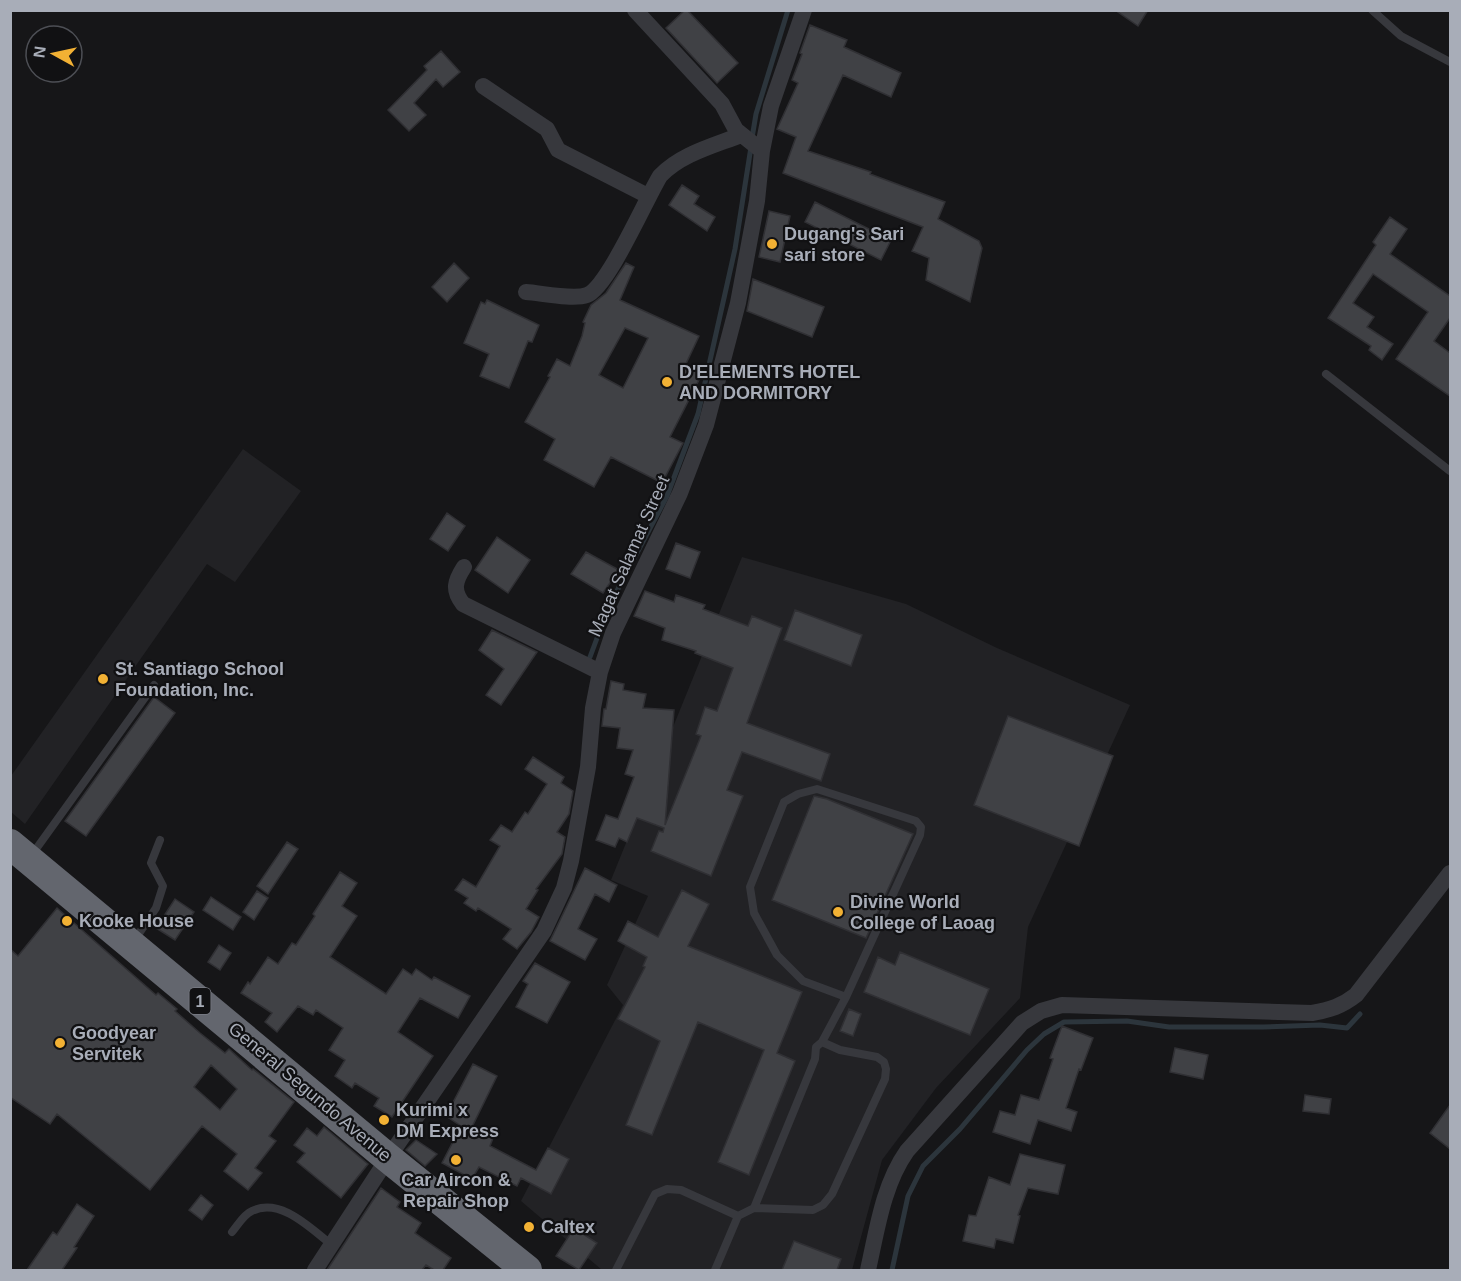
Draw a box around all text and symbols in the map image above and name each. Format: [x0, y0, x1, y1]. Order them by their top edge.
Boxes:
north arrow [24, 24, 84, 84]
text: N [30, 45, 49, 59]
place label: Dugang's Sari sari store [784, 224, 904, 265]
marker: Dugang's Sari sari store [765, 237, 779, 251]
place label: D'ELEMENTS HOTEL AND DORMITORY [679, 362, 860, 403]
marker: D'ELEMENTS HOTEL AND DORMITORY [660, 375, 674, 389]
street label: Magat Salamat Street [584, 472, 674, 640]
place label: St. Santiago School Foundation, Inc. [115, 659, 284, 700]
marker: St. Santiago School Foundation, Inc. [96, 672, 110, 686]
place label: Divine World College of Laoag [850, 892, 995, 933]
marker: Divine World College of Laoag [831, 905, 845, 919]
place label: Kooke House [79, 911, 194, 931]
marker: Kooke House [60, 914, 74, 928]
road number: 1 [190, 988, 210, 1014]
street label: General Segundo Avenue [225, 1018, 395, 1166]
place label: Goodyear Servitek [72, 1023, 156, 1064]
marker: Goodyear Servitek [53, 1036, 67, 1050]
place label: Kurimi x DM Express [396, 1100, 499, 1141]
marker: Kurimi x DM Express [377, 1113, 391, 1127]
marker: Car Aircon & Repair Shop [449, 1153, 463, 1167]
place label: Car Aircon & Repair Shop [401, 1170, 511, 1211]
place label: Caltex [541, 1217, 595, 1237]
marker: Caltex [522, 1220, 536, 1234]

